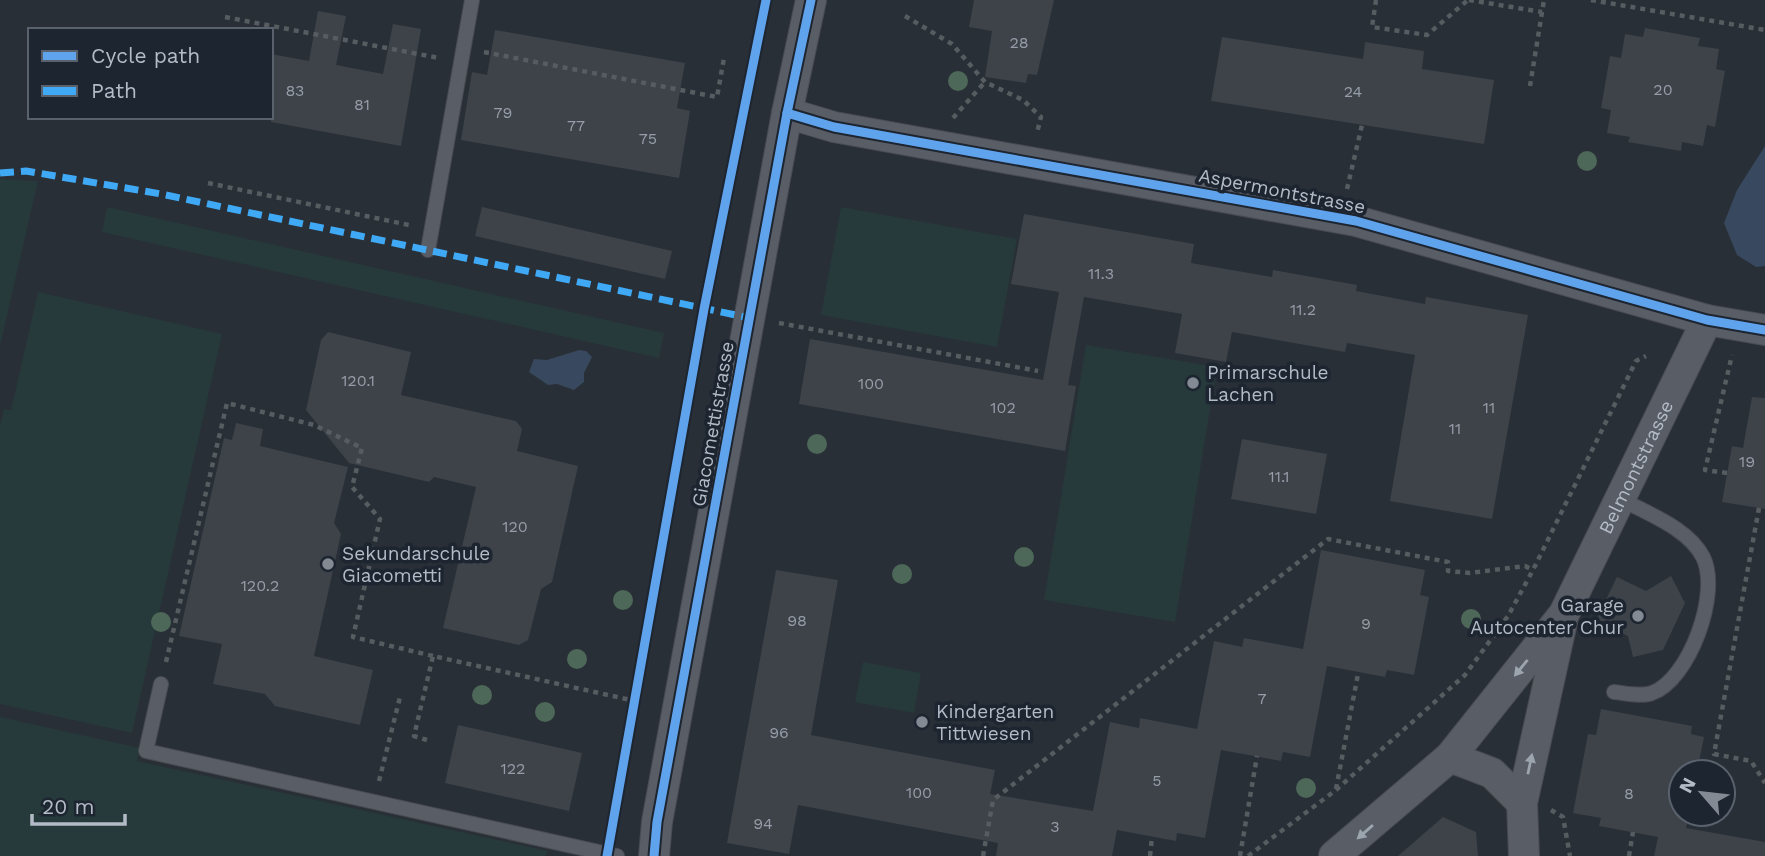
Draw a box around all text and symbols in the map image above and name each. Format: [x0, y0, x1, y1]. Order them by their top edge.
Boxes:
legend [28, 28, 273, 119]
house number: 28 [1009, 33, 1029, 52]
text: Cycle path [91, 43, 200, 68]
text: Path [91, 78, 137, 103]
house number: 20 [1653, 80, 1673, 99]
house number: 83 [286, 81, 304, 100]
house number: 24 [1344, 82, 1363, 101]
house number: 81 [354, 95, 370, 114]
house number: 79 [494, 103, 512, 122]
house number: 77 [567, 116, 585, 135]
house number: 75 [639, 129, 657, 148]
street label: Aspermontstrasse [1197, 164, 1367, 218]
house number: 11.3 [1088, 264, 1114, 283]
house number: 11.2 [1290, 300, 1316, 319]
street label: Giacomettistrasse [687, 340, 739, 508]
place label: Primarschule Lachen [1207, 361, 1329, 406]
house number: 120.1 [341, 371, 375, 390]
house number: 100 [858, 374, 884, 393]
marker: Primarschule Lachen [1185, 375, 1201, 391]
street label: Belmontstrasse [1593, 396, 1678, 537]
house number: 102 [990, 398, 1016, 417]
house number: 11 [1483, 398, 1495, 417]
house number: 11 [1449, 419, 1461, 438]
house number: 19 [1739, 452, 1755, 471]
house number: 11.1 [1268, 467, 1290, 486]
house number: 120 [502, 517, 528, 536]
place label: Sekundarschule Giacometti [342, 542, 490, 587]
marker: Sekundarschule Giacometti [320, 556, 336, 572]
house number: 120.2 [241, 576, 279, 595]
place label: Garage Autocenter Chur [1470, 594, 1624, 639]
marker: Garage Autocenter Chur [1630, 608, 1646, 624]
house number: 98 [787, 611, 807, 630]
house number: 9 [1361, 614, 1371, 633]
one-way arrow [1514, 658, 1529, 676]
house number: 7 [1258, 689, 1267, 708]
place label: Kindergarten Tittwiesen [936, 700, 1054, 745]
marker: Kindergarten Tittwiesen [914, 714, 930, 730]
house number: 96 [769, 723, 789, 742]
one-way arrow [1525, 753, 1536, 775]
north arrow [1667, 758, 1737, 828]
house number: 122 [501, 759, 525, 778]
house number: 5 [1152, 771, 1162, 790]
text: N [1674, 774, 1701, 797]
scale bar [32, 782, 124, 826]
house number: 100 [906, 783, 932, 802]
house number: 8 [1624, 784, 1634, 803]
text: 20 m [42, 794, 94, 819]
house number: 94 [753, 814, 773, 833]
house number: 3 [1050, 817, 1060, 836]
one-way arrow [1356, 824, 1373, 839]

